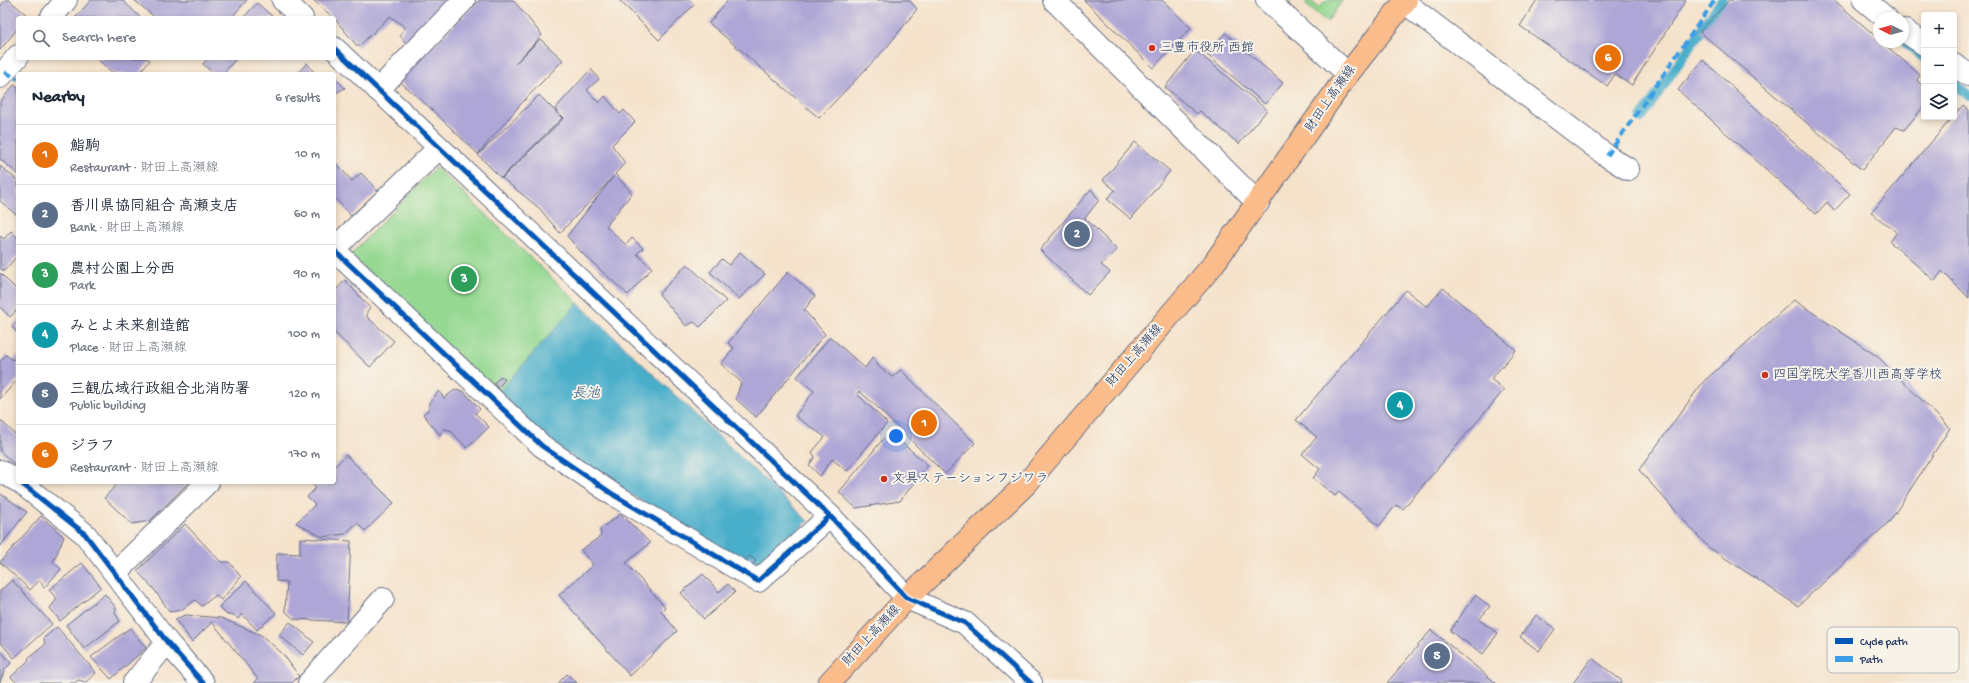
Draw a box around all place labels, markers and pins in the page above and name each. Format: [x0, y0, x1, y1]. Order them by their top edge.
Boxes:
place label: 三豊市役所 西館 [1160, 41, 1254, 56]
marker: 三豊市役所 西館 [1147, 43, 1157, 53]
pin: 6 [1595, 43, 1621, 73]
pin: 2 [1064, 219, 1090, 249]
pin: 3 [451, 264, 477, 294]
place label: 四国学院大学香川西高等学校 [1773, 367, 1942, 383]
marker: 四国学院大学香川西高等学校 [1760, 370, 1770, 380]
pin: 4 [1387, 390, 1413, 420]
pin: 1 [911, 408, 937, 438]
place label: 文具ステーションフジワラ [892, 471, 1049, 487]
marker: 文具ステーションフジワラ [879, 474, 889, 484]
pin: 5 [1424, 641, 1450, 671]

